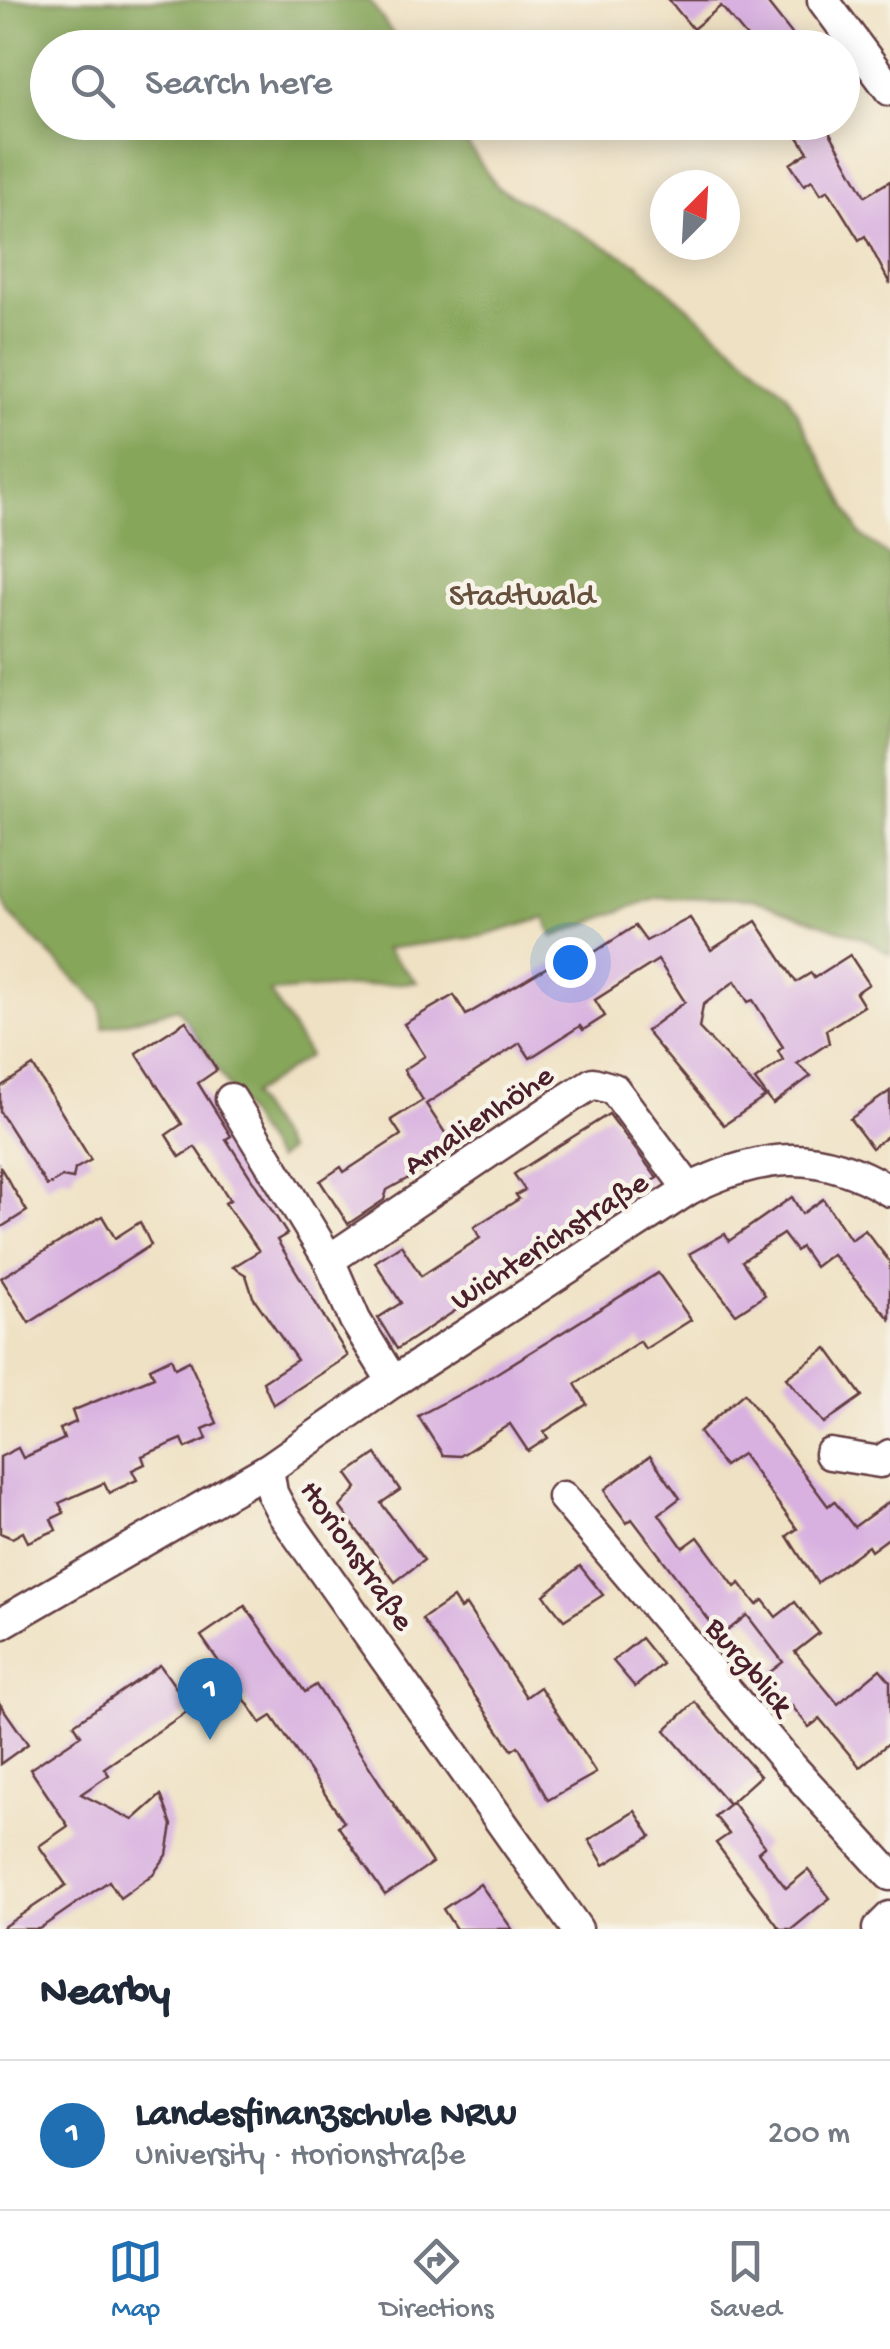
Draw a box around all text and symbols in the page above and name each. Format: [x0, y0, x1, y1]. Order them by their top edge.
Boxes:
search box [30, 30, 860, 140]
icon: search [65, 58, 120, 113]
text: Search here [145, 63, 332, 107]
north arrow [650, 170, 740, 260]
park label: Stadtwald [449, 579, 597, 617]
your location [545, 937, 596, 988]
street label: Amalienhöhe [398, 1058, 562, 1186]
street label: Wichterichstraße [445, 1165, 657, 1321]
street label: Horionstraße [289, 1474, 421, 1640]
street label: Burgblick [694, 1610, 801, 1727]
pin: 1 [178, 1658, 242, 1740]
text: Nearby [40, 1970, 170, 2019]
text: Landesfinanzschule NRW [135, 2094, 517, 2138]
text: 1 [66, 2116, 79, 2154]
text: 200 m [768, 2116, 850, 2154]
text: University · Horionstraße [135, 2138, 465, 2176]
tab: Map [108, 2234, 163, 2327]
tab: Directions [380, 2234, 494, 2327]
tab: Saved [710, 2234, 782, 2327]

